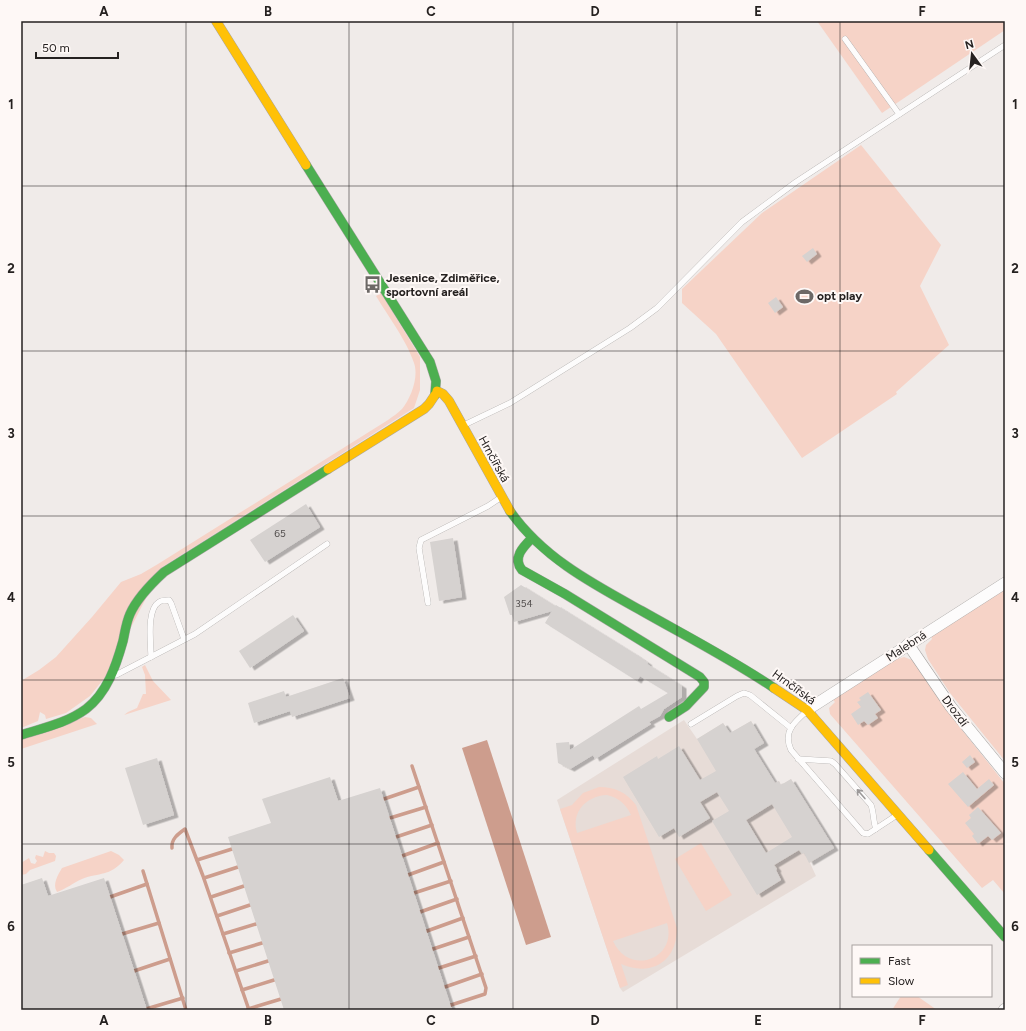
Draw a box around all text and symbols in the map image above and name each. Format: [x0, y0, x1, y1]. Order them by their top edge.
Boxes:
text: A [99, 4, 109, 19]
text: B [264, 4, 272, 19]
text: C [426, 4, 436, 19]
text: D [590, 4, 600, 19]
text: E [754, 4, 762, 19]
text: F [918, 4, 926, 19]
scale bar [36, 34, 118, 60]
north arrow [952, 34, 992, 74]
text: N [964, 37, 975, 52]
text: 50 m [42, 41, 70, 55]
text: 1 [8, 97, 14, 112]
text: 1 [1012, 97, 1018, 112]
text: 2 [7, 261, 15, 276]
text: 2 [1011, 261, 1019, 276]
place label: Jesenice, Zdiměřice, sportovní areál [386, 271, 500, 299]
bus stop icon: Jesenice, Zdiměřice, sportovní areál [363, 275, 383, 295]
sports icon: opt play [794, 286, 814, 306]
place label: opt play [817, 289, 862, 303]
text: 3 [7, 426, 15, 441]
text: 3 [1011, 426, 1019, 441]
street label: Hrnčířská [476, 434, 512, 484]
house number: 65 [274, 527, 286, 540]
text: 4 [7, 590, 15, 605]
text: 4 [1011, 590, 1019, 605]
house number: 354 [515, 597, 533, 610]
street label: Malebná [883, 628, 929, 664]
street label: Hrnčířská [769, 666, 819, 708]
street label: Drozdí [939, 693, 972, 730]
text: 5 [7, 755, 15, 770]
text: 5 [1011, 755, 1019, 770]
one-way arrow [857, 789, 866, 799]
text: 6 [7, 919, 15, 934]
text: 6 [1011, 919, 1019, 934]
legend [852, 945, 992, 997]
text: Fast [888, 954, 911, 968]
text: Slow [888, 974, 915, 988]
text: A [99, 1013, 109, 1028]
text: B [264, 1013, 272, 1028]
text: C [426, 1013, 436, 1028]
text: D [590, 1013, 600, 1028]
text: E [754, 1013, 762, 1028]
text: F [918, 1013, 926, 1028]

